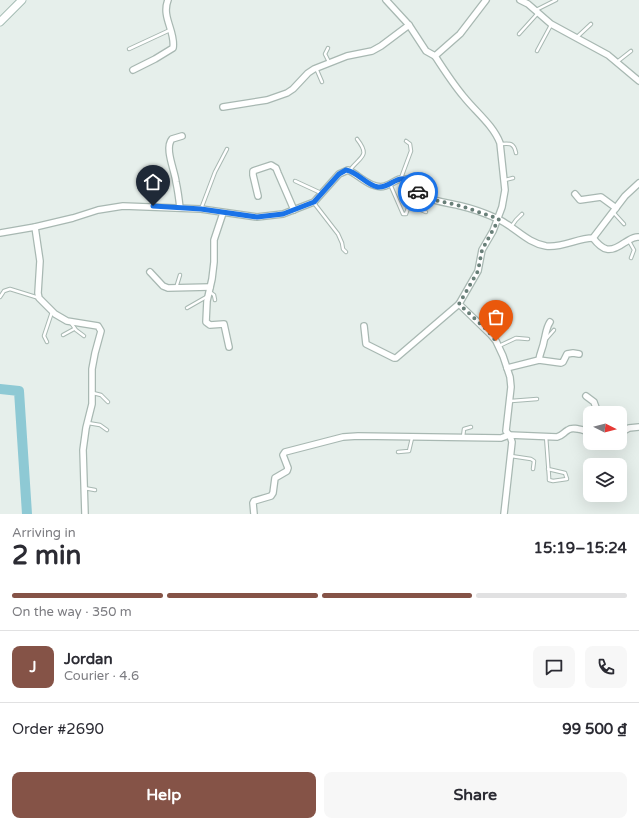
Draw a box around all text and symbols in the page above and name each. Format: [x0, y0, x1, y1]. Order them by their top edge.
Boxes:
pin [136, 165, 170, 206]
icon: home [142, 171, 164, 193]
courier [398, 172, 438, 212]
icon: car [407, 181, 429, 203]
pin [479, 300, 513, 341]
icon: bag [485, 306, 507, 328]
north arrow [583, 406, 627, 450]
map controls [583, 406, 627, 502]
button: layers [583, 458, 627, 502]
text: Arriving in [12, 525, 76, 541]
text: 15:19–15:24 [534, 539, 627, 557]
text: 2 min [12, 540, 81, 571]
text: On the way · 350 m [12, 604, 132, 620]
button: chat [533, 646, 575, 688]
button: phone [585, 646, 627, 688]
text: Jordan [64, 650, 113, 668]
text: J [30, 658, 37, 676]
text: Courier · 4.6 [64, 668, 139, 684]
text: Order #2690 [12, 720, 104, 738]
text: 99 500 ₫ [562, 720, 627, 738]
button: Help [12, 772, 316, 818]
button: Share [324, 772, 627, 818]

